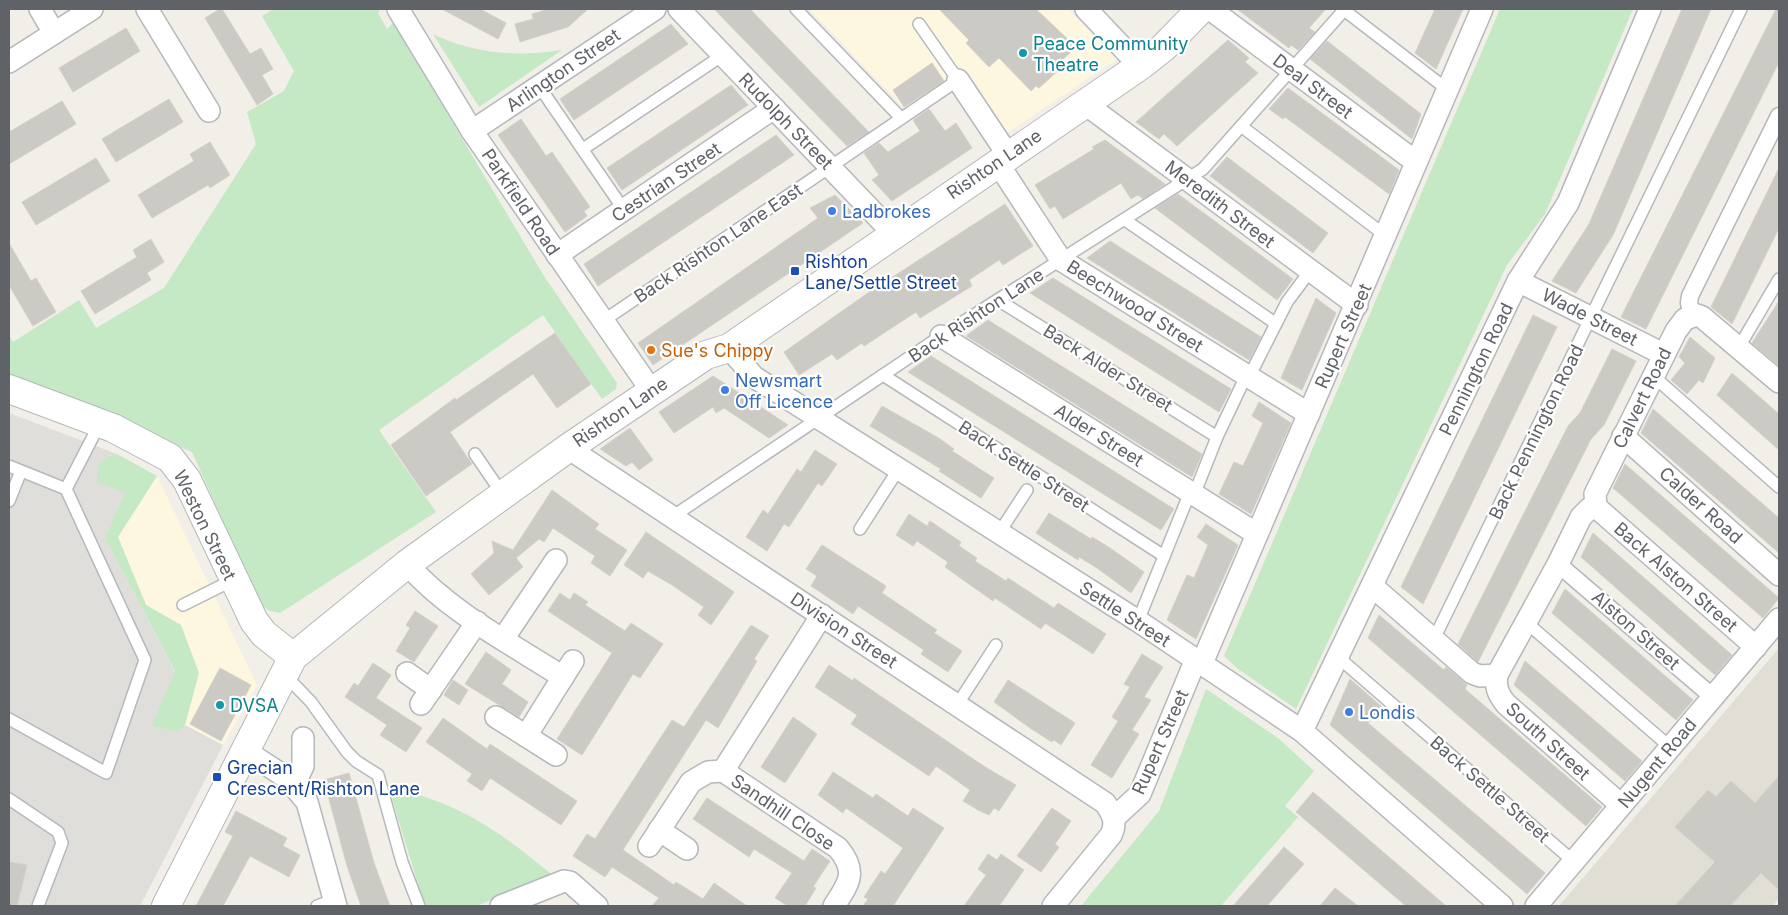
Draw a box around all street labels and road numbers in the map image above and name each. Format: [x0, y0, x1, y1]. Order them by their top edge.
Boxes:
street label: Arlington Street [502, 24, 624, 116]
street label: Deal Street [1269, 49, 1357, 123]
street label: Rudolph Street [735, 68, 837, 174]
street label: Rishton Lane [943, 125, 1045, 203]
street label: Cestrian Street [607, 138, 725, 226]
street label: Parkfield Road [478, 145, 564, 259]
street label: Meredith Street [1161, 156, 1279, 252]
street label: Back Rishton Lane East [630, 179, 806, 307]
street label: Beechwood Street [1063, 256, 1207, 356]
street label: Back Rishton Lane [905, 263, 1047, 367]
street label: Rupert Street [1311, 280, 1376, 392]
street label: Wade Street [1539, 284, 1641, 350]
street label: Pennington Road [1435, 299, 1517, 439]
street label: Back Alder Street [1040, 320, 1176, 416]
street label: Back Pennington Road [1484, 341, 1588, 523]
street label: Calvert Road [1609, 344, 1675, 452]
street label: Rishton Lane [569, 373, 671, 451]
street label: Alder Street [1051, 399, 1147, 471]
street label: Back Settle Street [955, 416, 1093, 516]
street label: Calder Road [1655, 462, 1747, 548]
street label: Weston Street [169, 467, 241, 584]
street label: Back Alston Street [1610, 518, 1742, 636]
street label: Settle Street [1076, 577, 1174, 651]
street label: Alston Street [1588, 586, 1684, 674]
street label: Division Street [787, 588, 901, 672]
street label: Rupert Street [1128, 686, 1193, 798]
street label: South Street [1502, 698, 1594, 784]
street label: Nugent Road [1613, 714, 1701, 812]
street label: Back Settle Street [1426, 731, 1554, 847]
street label: Sandhill Close [727, 770, 839, 854]

